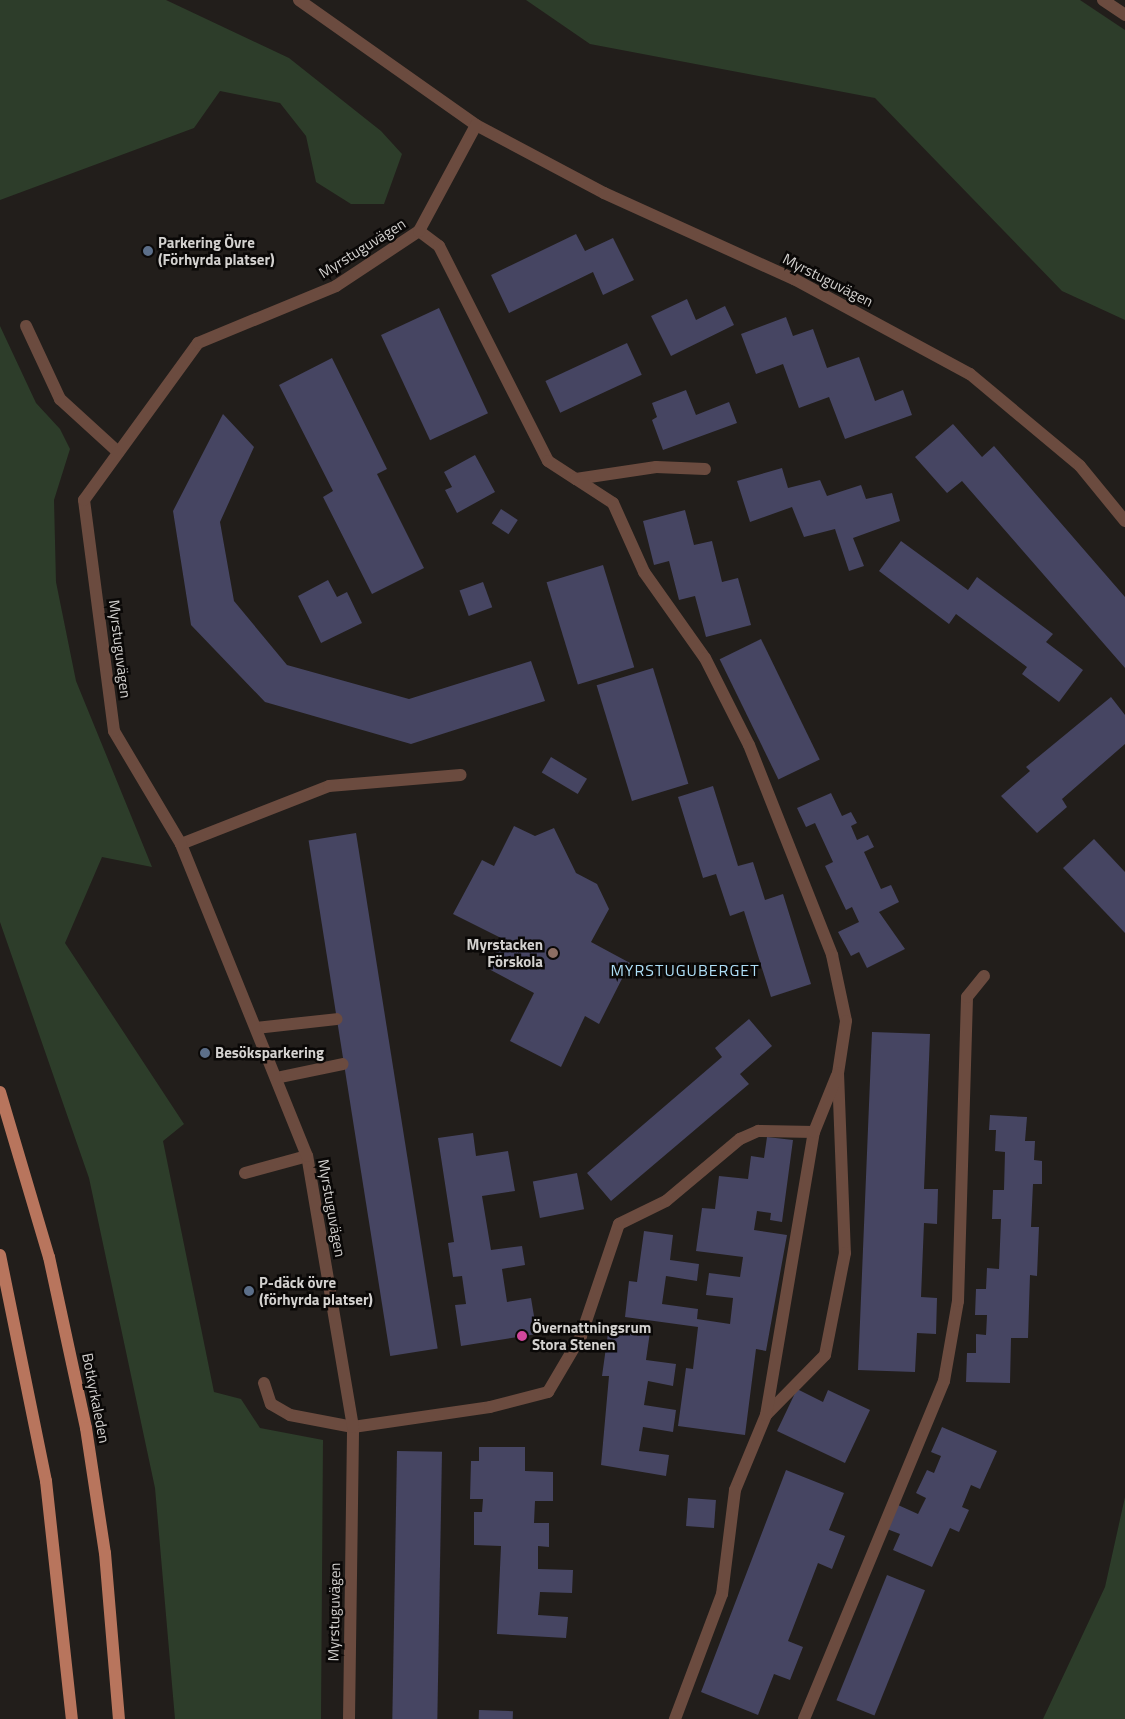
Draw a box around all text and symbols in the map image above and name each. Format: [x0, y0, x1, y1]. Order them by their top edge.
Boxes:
street label: Myrstuguvägen [315, 214, 409, 282]
place label: Parkering Övre (Förhyrda platser) [158, 233, 275, 268]
marker: Parkering Övre (Förhyrda platser) [142, 245, 154, 257]
street label: Myrstuguvägen [780, 250, 876, 310]
street label: Myrstuguvägen [105, 599, 135, 699]
place label: Myrstacken Förskola [467, 935, 543, 970]
marker: Myrstacken Förskola [547, 947, 559, 959]
district label: MYRSTUGUBERGET [609, 960, 761, 980]
place label: Besöksparkering [215, 1044, 324, 1062]
marker: Besöksparkering [199, 1047, 211, 1059]
street label: Myrstuguvägen [315, 1158, 349, 1258]
place label: P-däck övre (förhyrda platser) [259, 1273, 373, 1308]
marker: P-däck övre (förhyrda platser) [243, 1285, 255, 1297]
place label: Övernattningsrum Stora Stenen [532, 1318, 651, 1353]
marker: Övernattningsrum Stora Stenen [516, 1330, 528, 1342]
street label: Botkyrkaleden [78, 1351, 114, 1445]
street label: Myrstuguvägen [324, 1562, 344, 1662]

